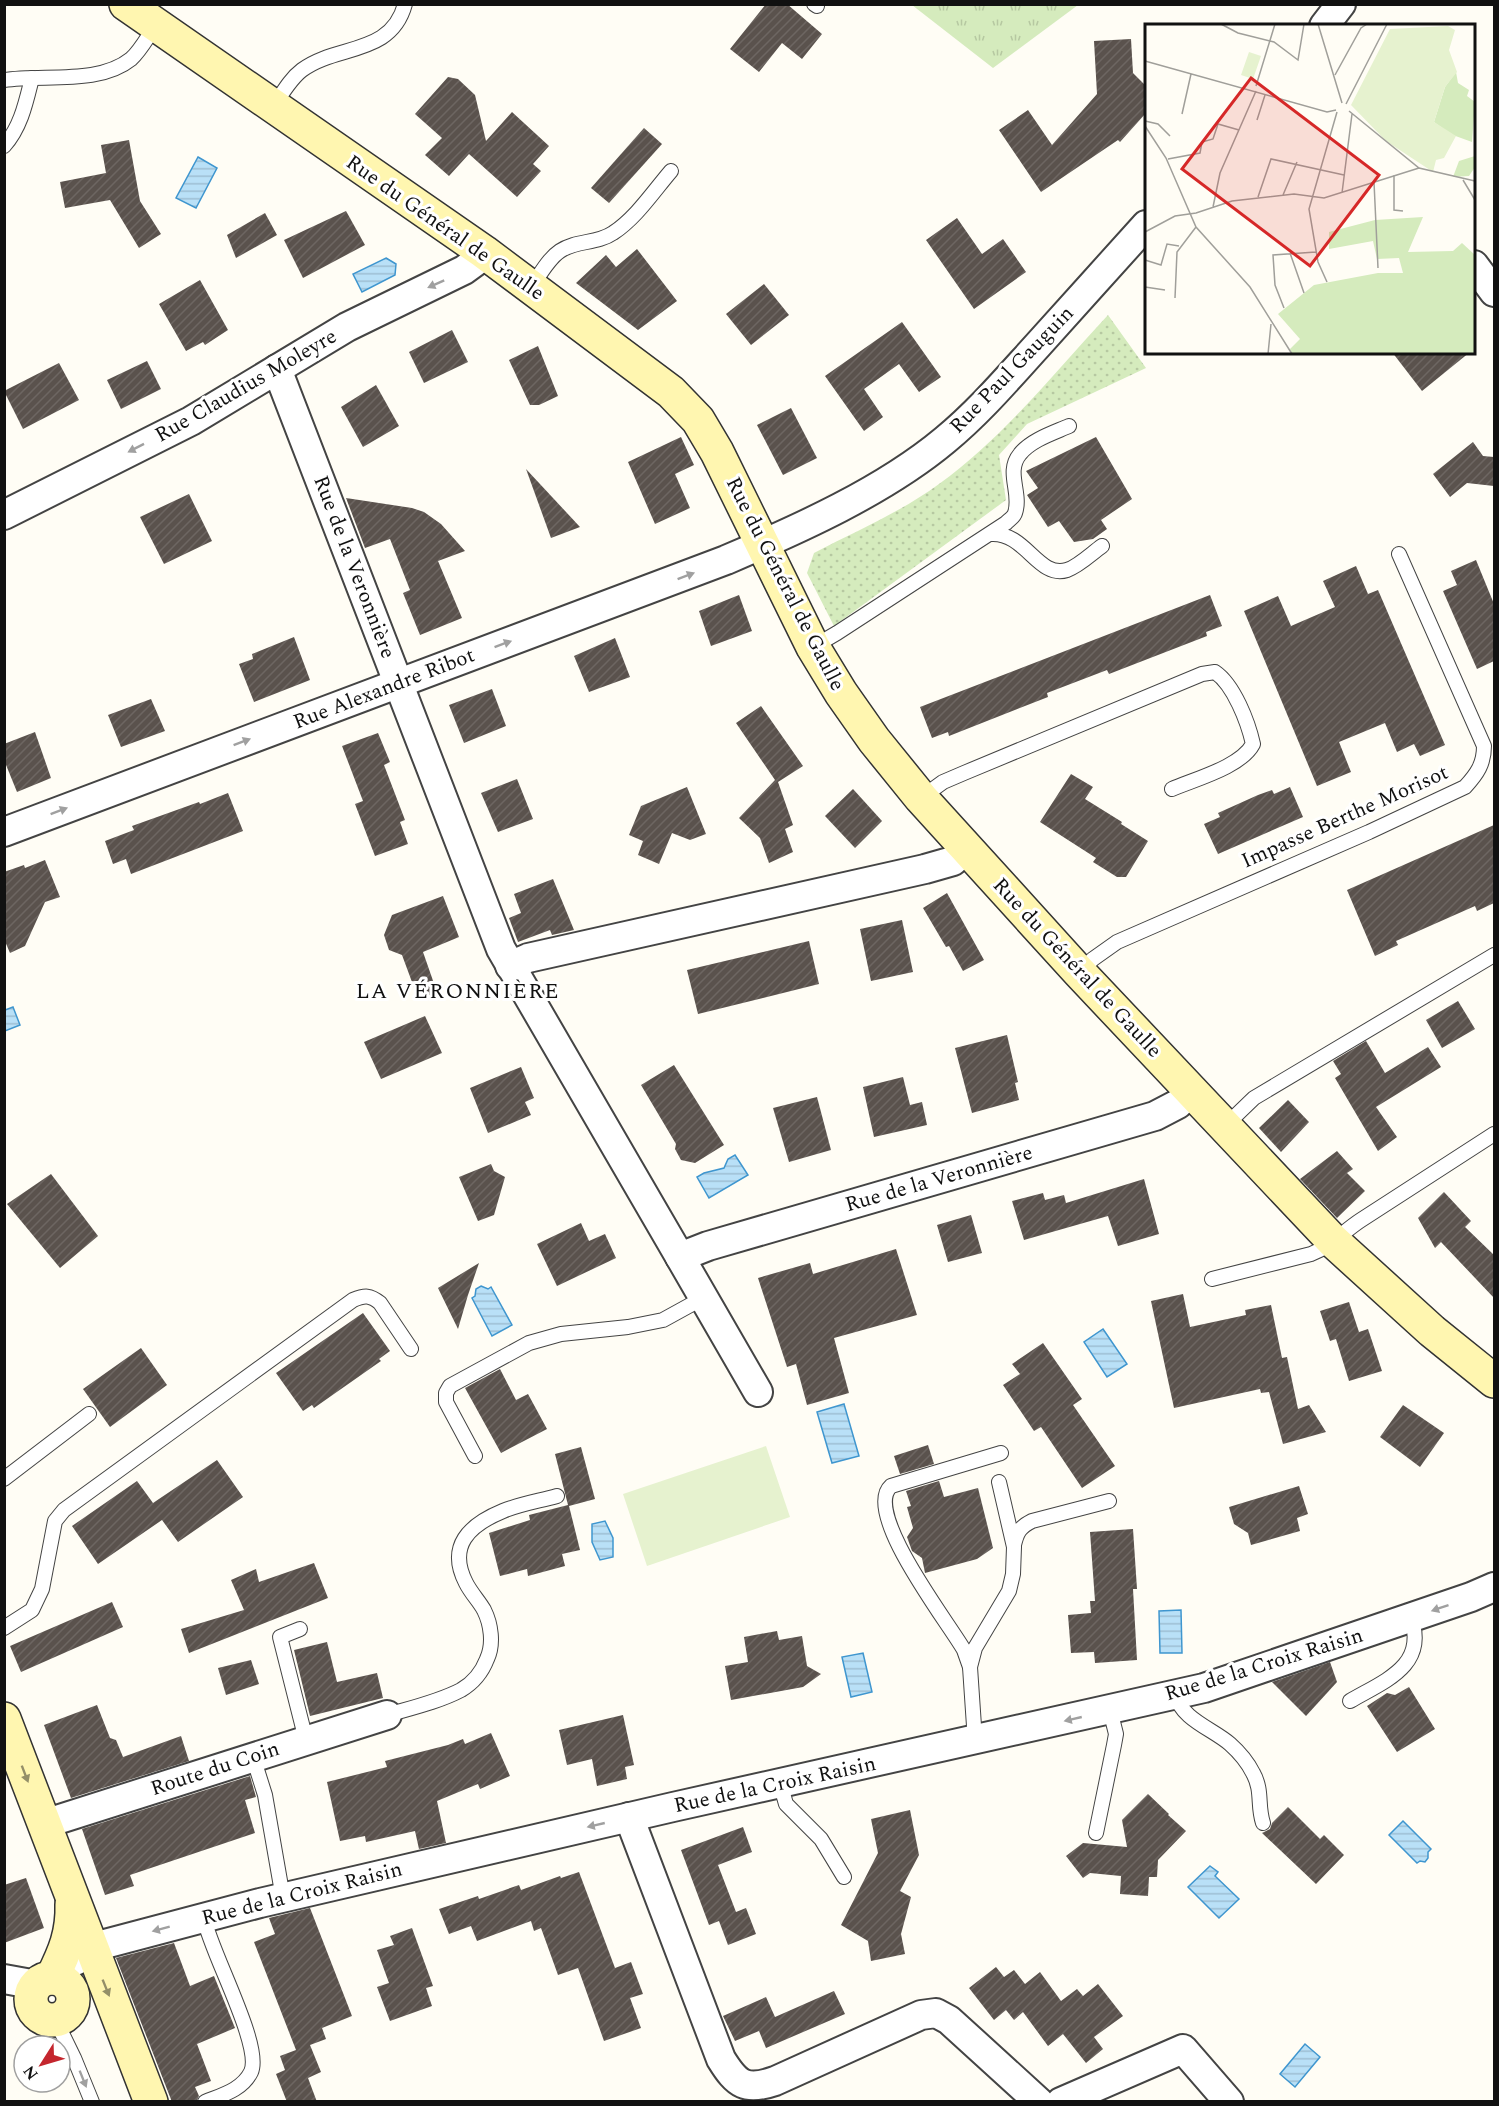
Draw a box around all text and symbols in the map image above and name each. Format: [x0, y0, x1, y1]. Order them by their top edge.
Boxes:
inset map [1145, 24, 1475, 354]
street label: Rue du Général de Gaulle [339, 147, 551, 309]
one-way arrow [427, 280, 444, 289]
street label: Rue Paul Gauguin [942, 299, 1082, 441]
street label: Rue Claudius Moleyre [149, 321, 343, 451]
one-way arrow [127, 443, 145, 453]
street label: Rue de la Veronnière [304, 471, 404, 663]
street label: Rue du Général de Gaulle [717, 471, 853, 697]
one-way arrow [677, 571, 695, 581]
one-way arrow [494, 639, 512, 649]
street label: Rue Alexandre Ribot [289, 640, 479, 738]
one-way arrow [233, 737, 251, 747]
street label: Impasse Berthe Morisot [1236, 757, 1454, 877]
one-way arrow [50, 806, 68, 816]
street label: Rue du Général de Gaulle [985, 871, 1169, 1065]
district label: LA VÉRONNIÈRE [356, 975, 560, 1008]
street label: Rue de la Veronnière [841, 1137, 1037, 1221]
one-way arrow [1431, 1604, 1449, 1614]
street label: Rue de la Croix Raisin [1161, 1620, 1367, 1710]
one-way arrow [1063, 1715, 1082, 1724]
street label: Route du Coin [146, 1733, 284, 1805]
street label: Rue de la Croix Raisin [671, 1748, 879, 1822]
one-way arrow [21, 1765, 30, 1783]
one-way arrow [586, 1821, 605, 1830]
street label: Rue de la Croix Raisin [198, 1854, 406, 1934]
one-way arrow [152, 1924, 170, 1934]
one-way arrow [102, 1980, 112, 1998]
north arrow [12, 2034, 72, 2094]
text: N [17, 2060, 44, 2085]
one-way arrow [79, 2070, 88, 2088]

